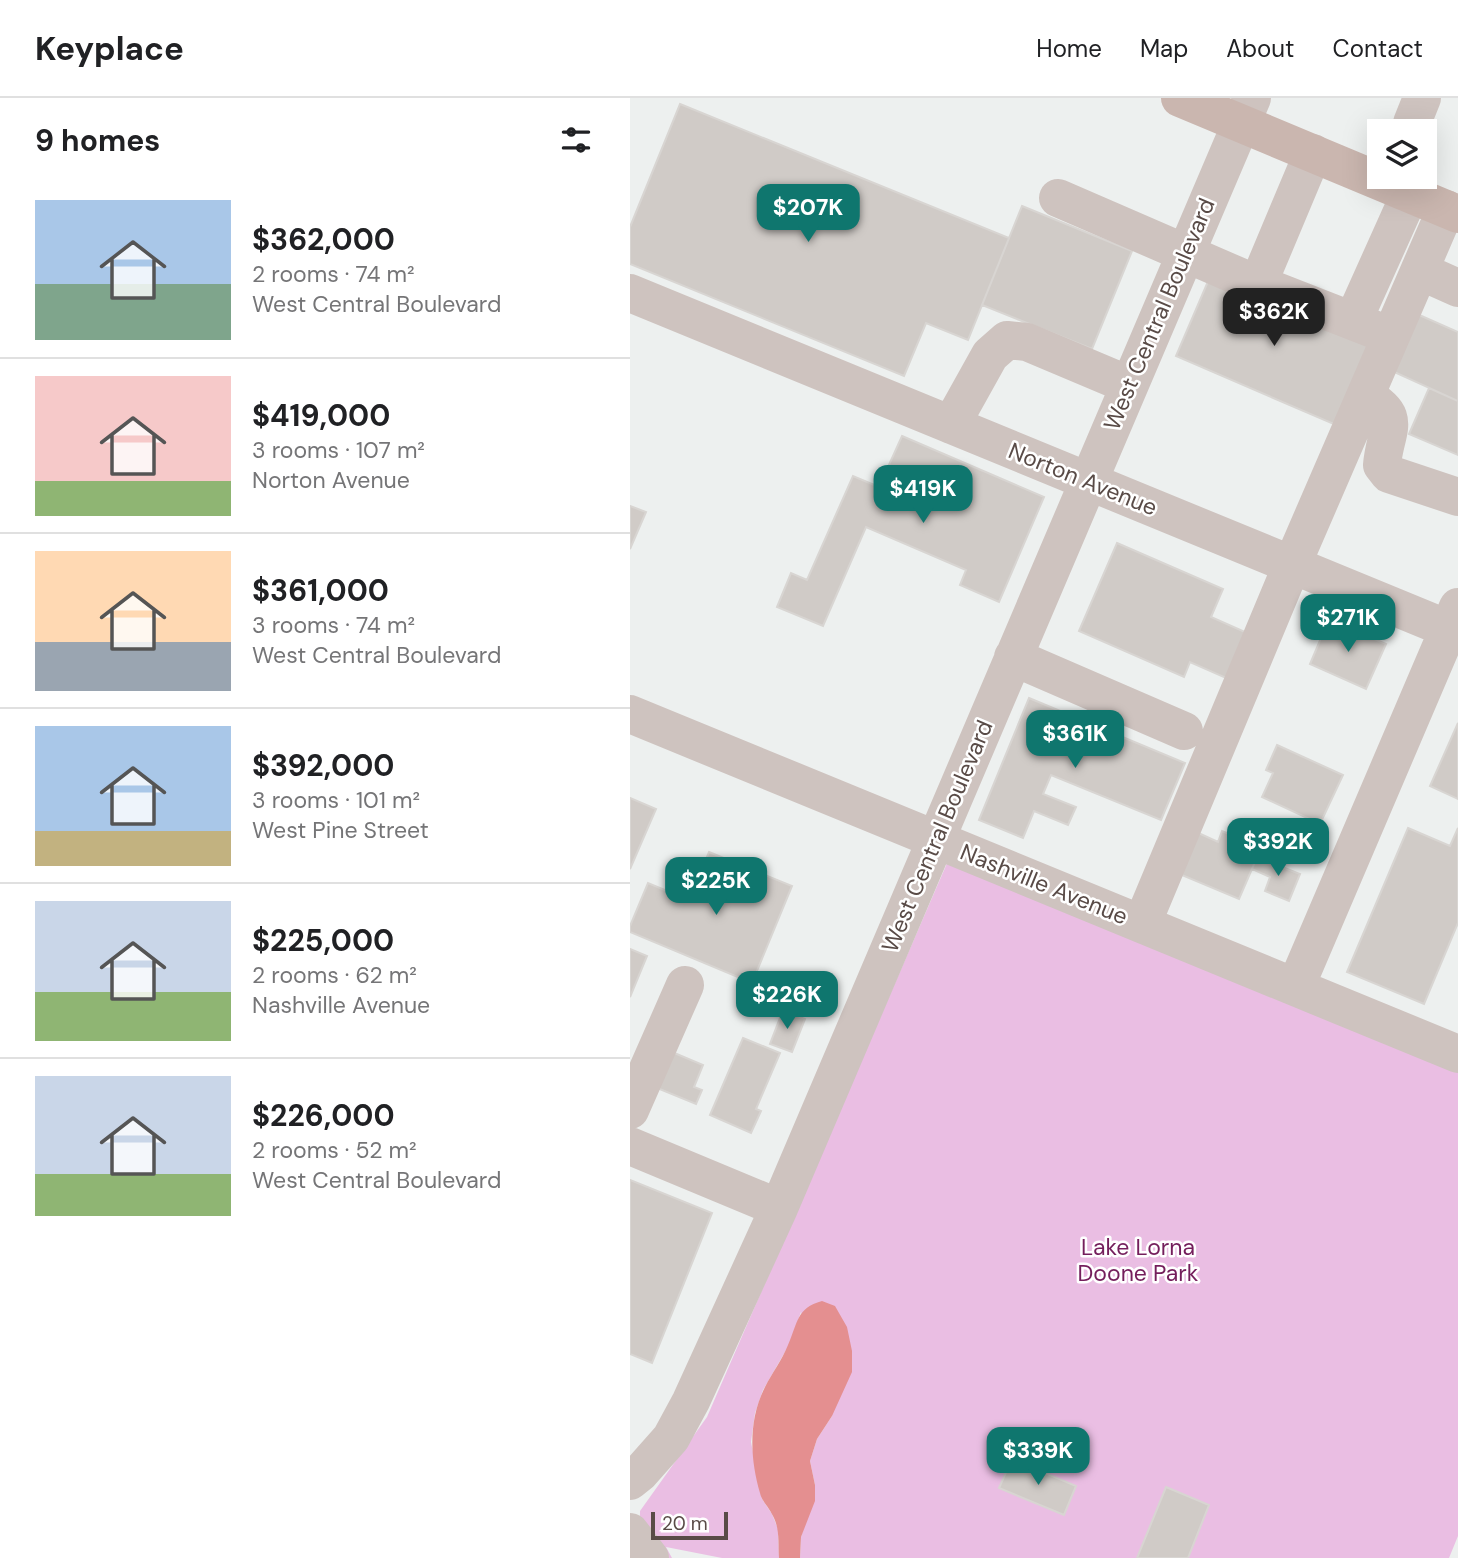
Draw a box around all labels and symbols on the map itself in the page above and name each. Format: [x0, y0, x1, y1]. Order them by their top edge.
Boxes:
pin: $207K [759, 184, 857, 244]
street label: West Central Boulevard [1096, 193, 1222, 435]
pin: $362K [1225, 288, 1323, 348]
street label: Norton Avenue [1004, 436, 1162, 522]
pin: $419K [874, 466, 972, 525]
pin: $271K [1299, 594, 1397, 654]
pin: $361K [1026, 710, 1124, 770]
street label: West Central Boulevard [874, 715, 1000, 957]
pin: $392K [1229, 818, 1327, 878]
street label: Nashville Avenue [956, 837, 1132, 931]
pin: $225K [667, 858, 765, 917]
pin: $226K [738, 972, 836, 1031]
park label: Lake Lorna Doone Park [1078, 1232, 1199, 1288]
pin: $339K [989, 1428, 1087, 1487]
scale bar [651, 1509, 728, 1541]

